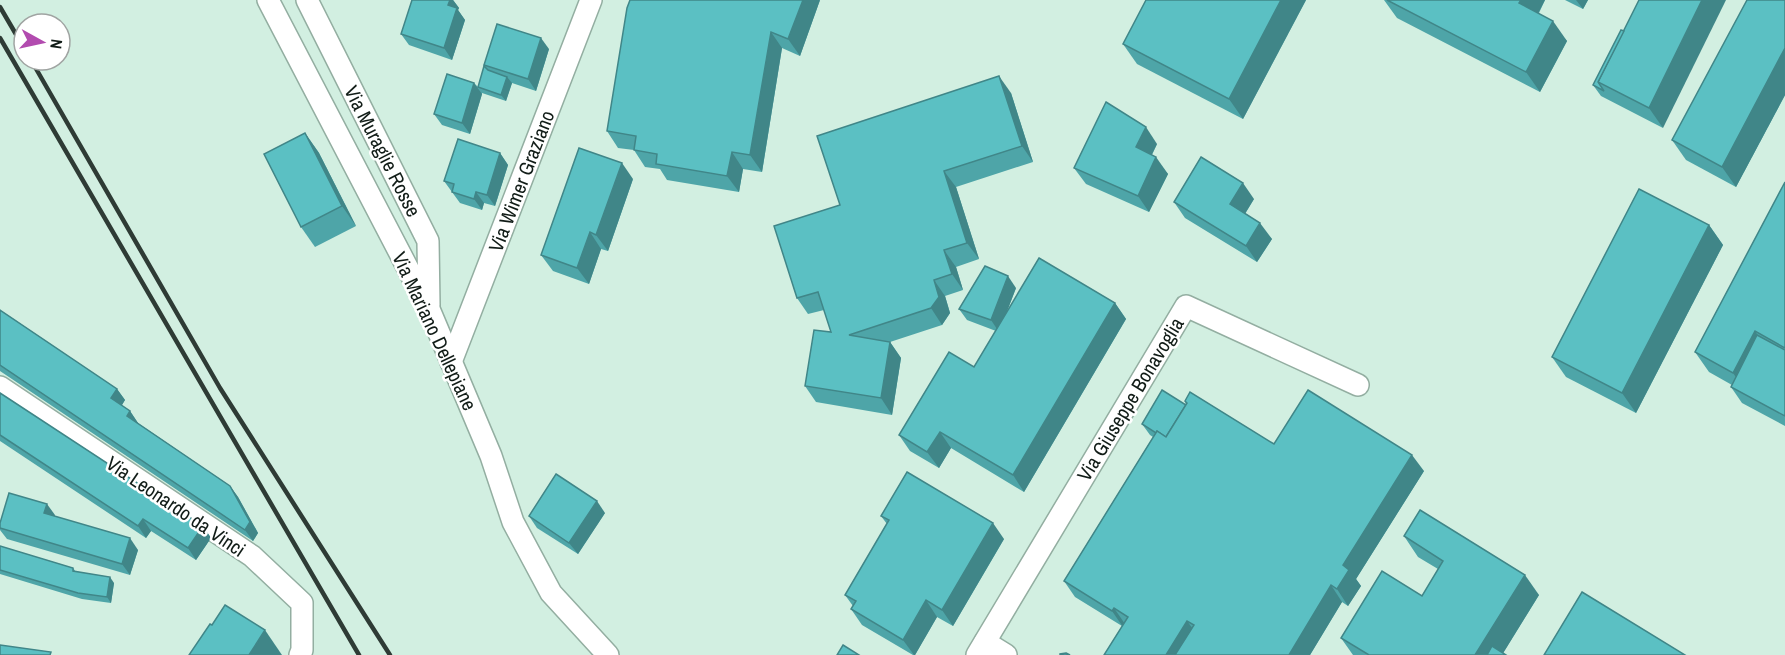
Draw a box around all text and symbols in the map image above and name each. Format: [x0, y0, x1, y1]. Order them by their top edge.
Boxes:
north arrow [12, 12, 72, 72]
text: N [45, 38, 68, 50]
street label: Via Muraglie Rosse [338, 81, 428, 221]
street label: Via Wimer Graziano [482, 107, 560, 255]
street label: Via Mariano Dellepiane [386, 247, 484, 415]
street label: Via Giuseppe Bonavoglia [1070, 312, 1190, 486]
street label: Via Leonardo da Vinci [101, 449, 251, 563]

